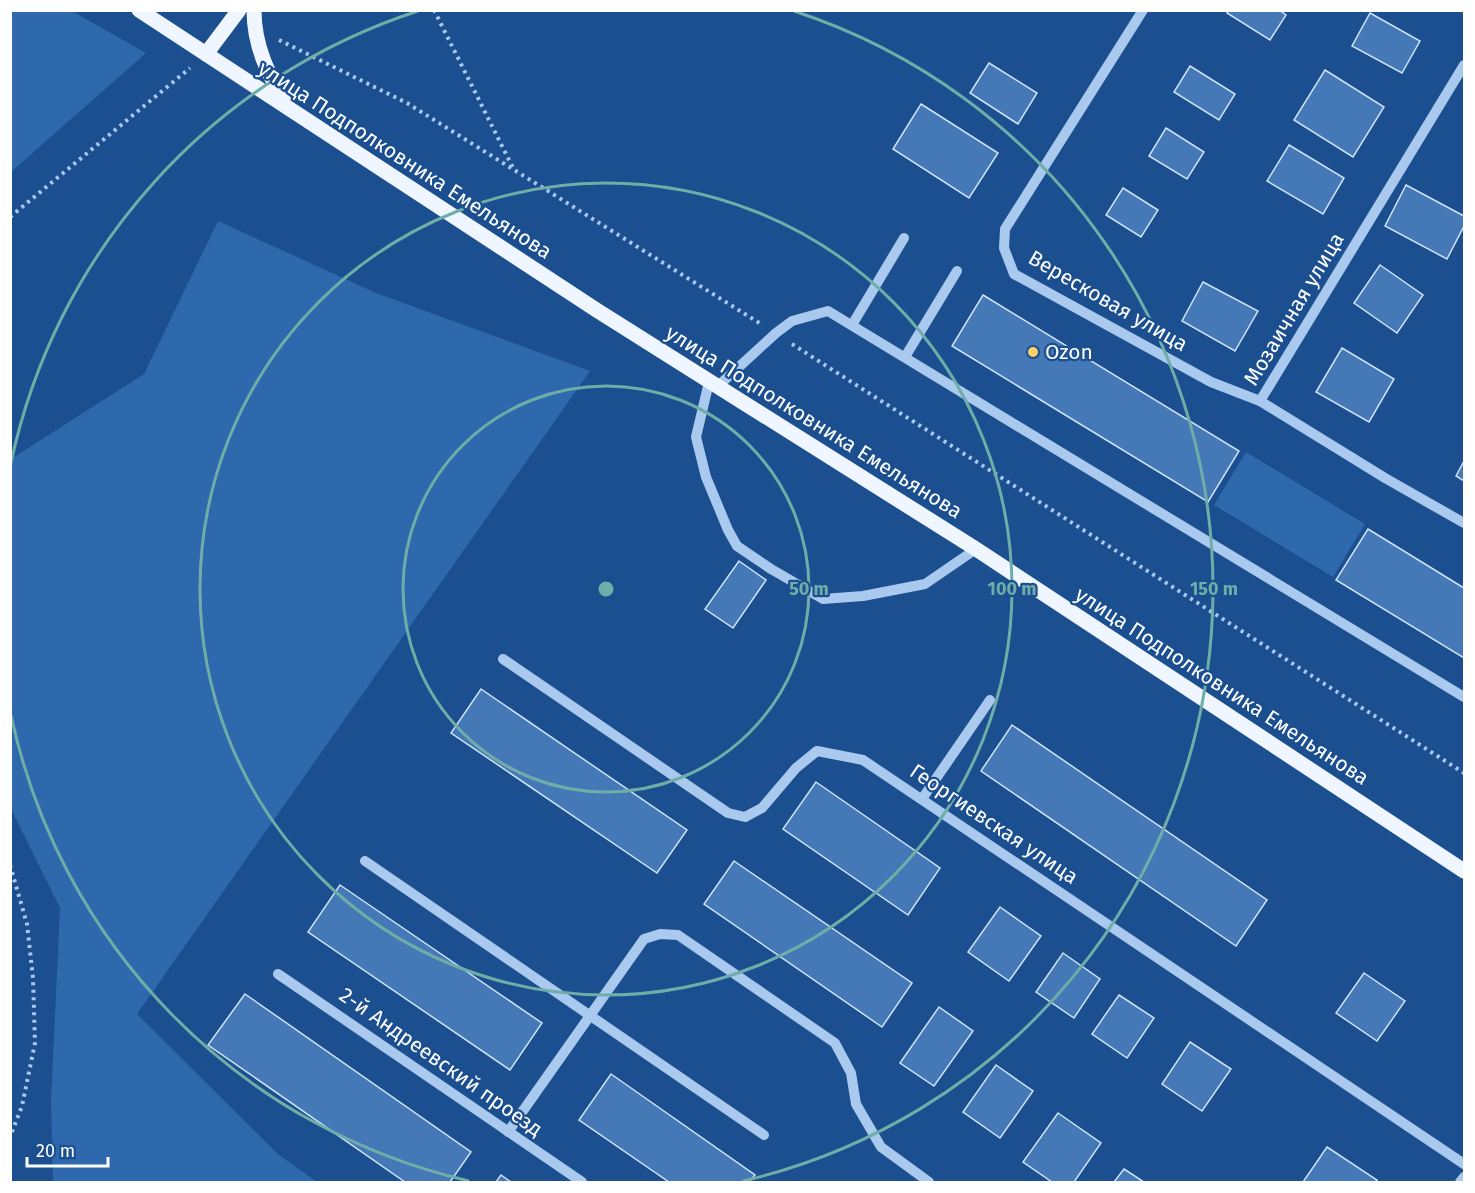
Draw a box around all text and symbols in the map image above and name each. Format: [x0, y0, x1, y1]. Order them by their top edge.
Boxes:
street label: улица Подполковника Емельянова [253, 55, 557, 265]
street label: Мозаичная улица [1238, 228, 1350, 390]
street label: Вересковая улица [1024, 245, 1192, 357]
street label: улица Подполковника Емельянова [661, 320, 967, 524]
place label: Ozon [1045, 339, 1093, 365]
marker: Ozon [1026, 345, 1040, 359]
text: 50 m [789, 578, 829, 600]
text: 100 m [988, 578, 1036, 600]
text: 150 m [1190, 578, 1238, 600]
centre of rings [596, 579, 616, 599]
street label: улица Подполковника Емельянова [1070, 581, 1374, 791]
street label: Георгиевская улица [905, 758, 1083, 890]
street label: 2-й Андреевский проезд [334, 982, 548, 1142]
scale bar [27, 1130, 108, 1168]
text: 20 m [36, 1140, 75, 1162]

